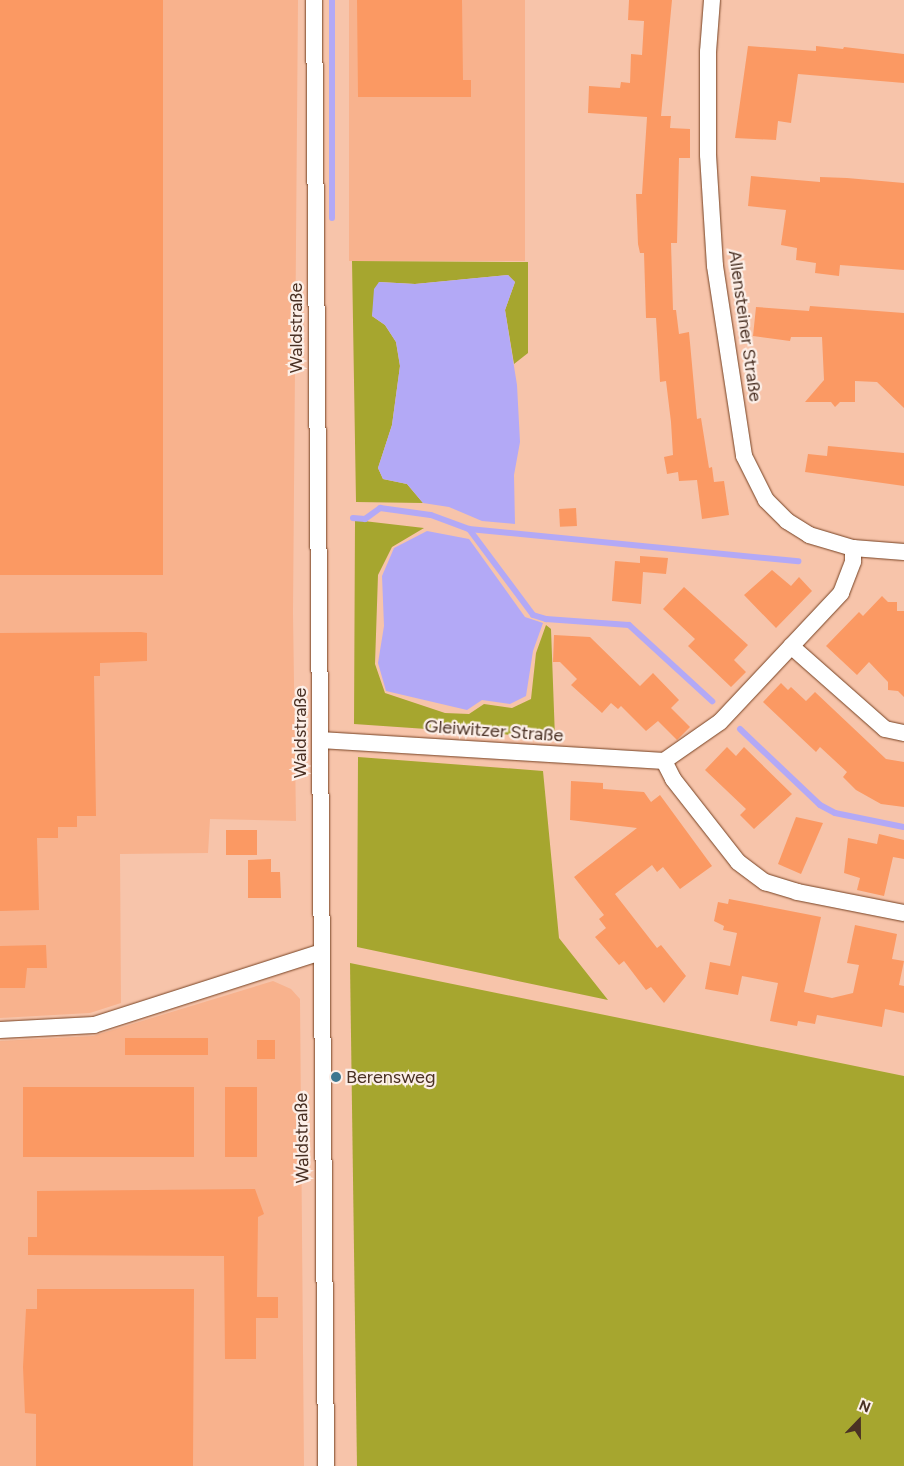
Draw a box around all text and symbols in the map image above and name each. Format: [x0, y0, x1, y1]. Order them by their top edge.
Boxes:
street label: Allensteiner Straße [724, 249, 766, 403]
street label: Waldstraße [285, 283, 307, 373]
street label: Waldstraße [289, 688, 311, 778]
street label: Gleiwitzer Straße [424, 715, 564, 747]
place label: Berensweg [346, 1066, 435, 1088]
marker: Berensweg [330, 1071, 342, 1083]
street label: Waldstraße [290, 1092, 314, 1184]
north arrow [834, 1396, 884, 1446]
text: N [857, 1397, 873, 1417]

